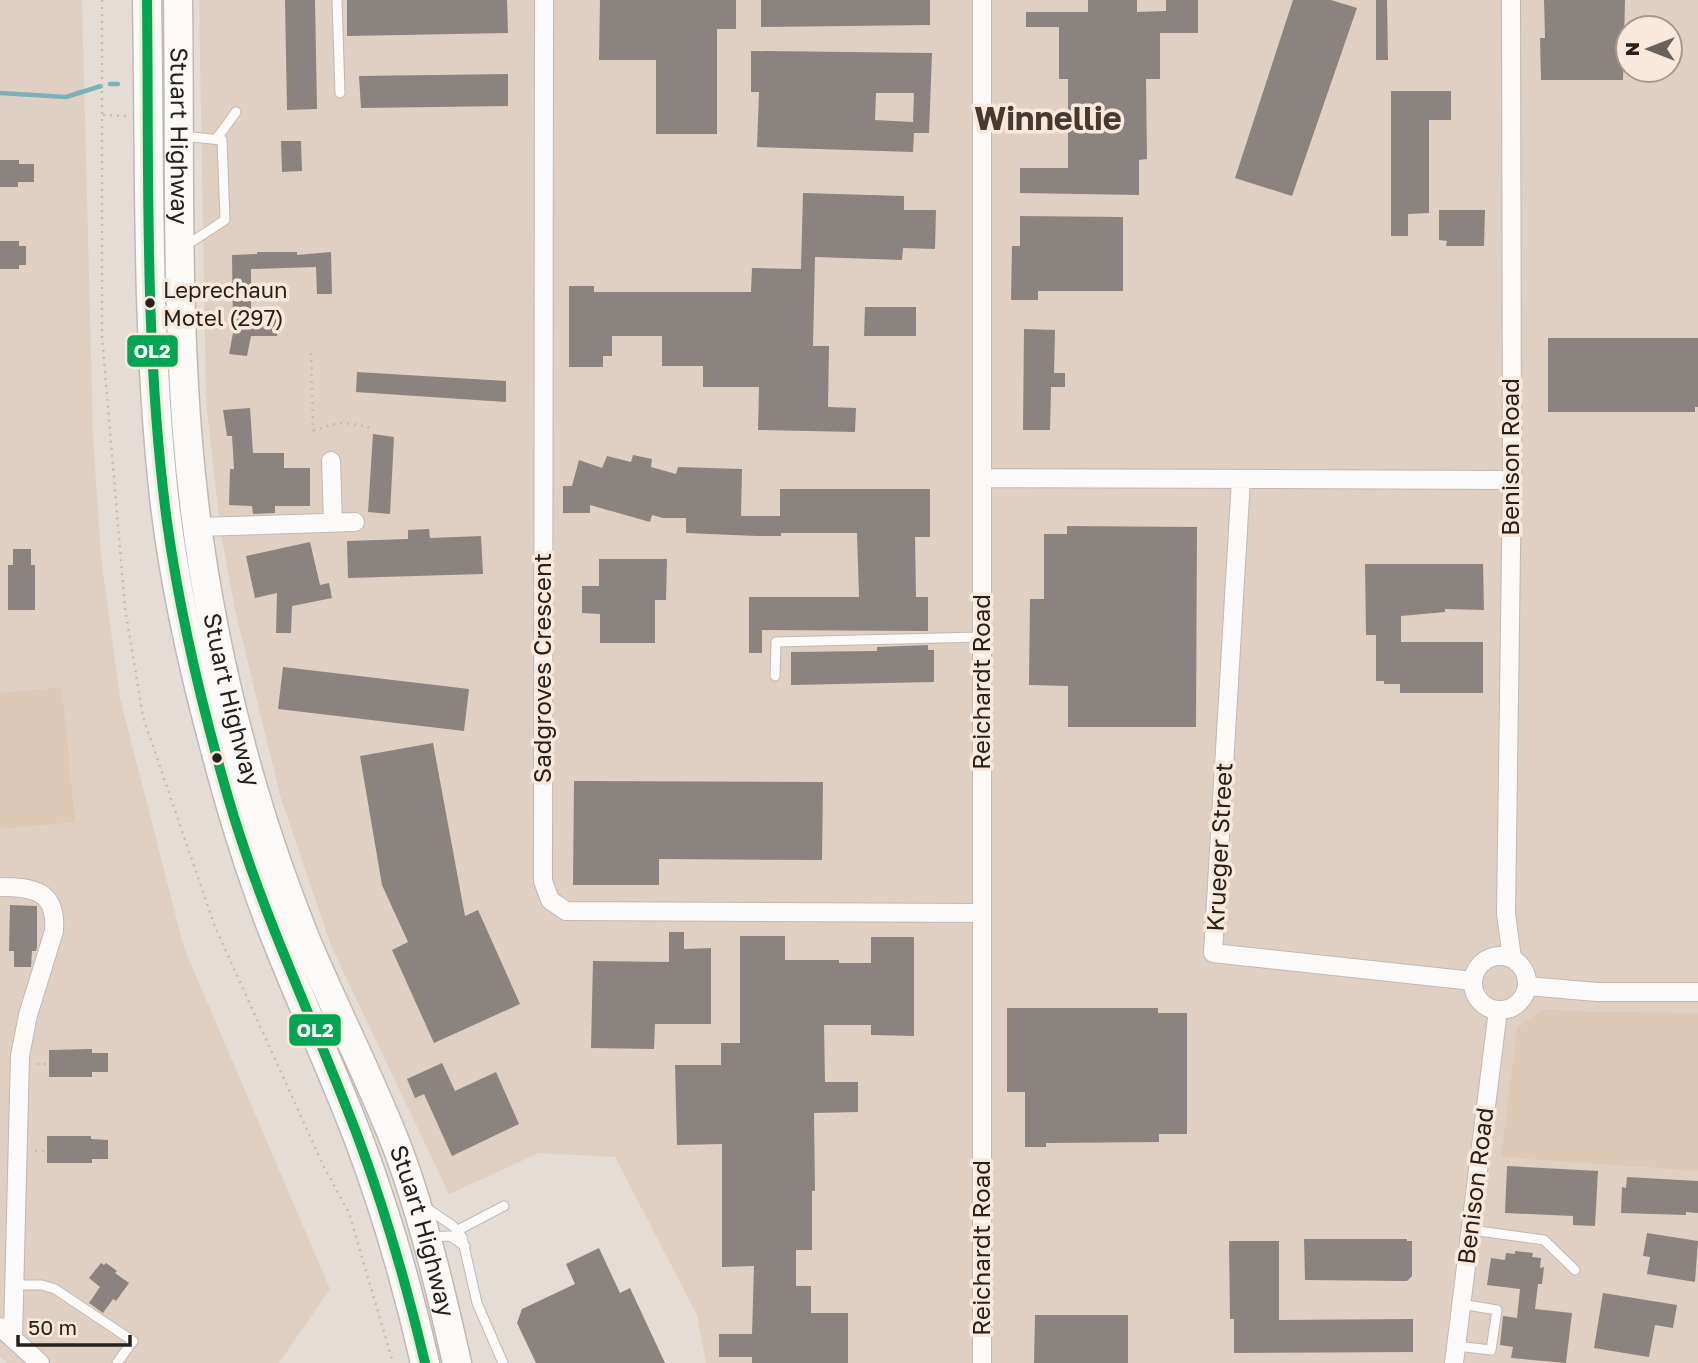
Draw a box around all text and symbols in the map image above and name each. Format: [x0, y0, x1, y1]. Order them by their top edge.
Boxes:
north arrow [1614, 14, 1684, 84]
text: N [1620, 42, 1643, 56]
street label: Stuart Highway [165, 47, 195, 225]
district label: Winnellie [974, 99, 1122, 137]
place label: Leprechaun Motel (297) [163, 276, 288, 331]
marker: Leprechaun Motel (297) [143, 296, 157, 310]
line badge: OL2 [126, 334, 179, 368]
text: OL2 [133, 339, 171, 362]
street label: Benison Road [1495, 378, 1524, 536]
street label: Sadgroves Crescent [527, 553, 556, 783]
street label: Reichardt Road [966, 594, 995, 770]
street label: Stuart Highway [198, 610, 268, 790]
unlabelled marker [210, 751, 224, 765]
street label: Krueger Street [1200, 762, 1237, 932]
line badge: OL2 [288, 1013, 342, 1047]
text: OL2 [296, 1018, 334, 1041]
street label: Benison Road [1450, 1106, 1499, 1266]
street label: Stuart Highway [385, 1141, 462, 1320]
street label: Reichardt Road [966, 1160, 995, 1336]
scale bar [18, 1304, 130, 1348]
text: 50 m [28, 1314, 77, 1340]

